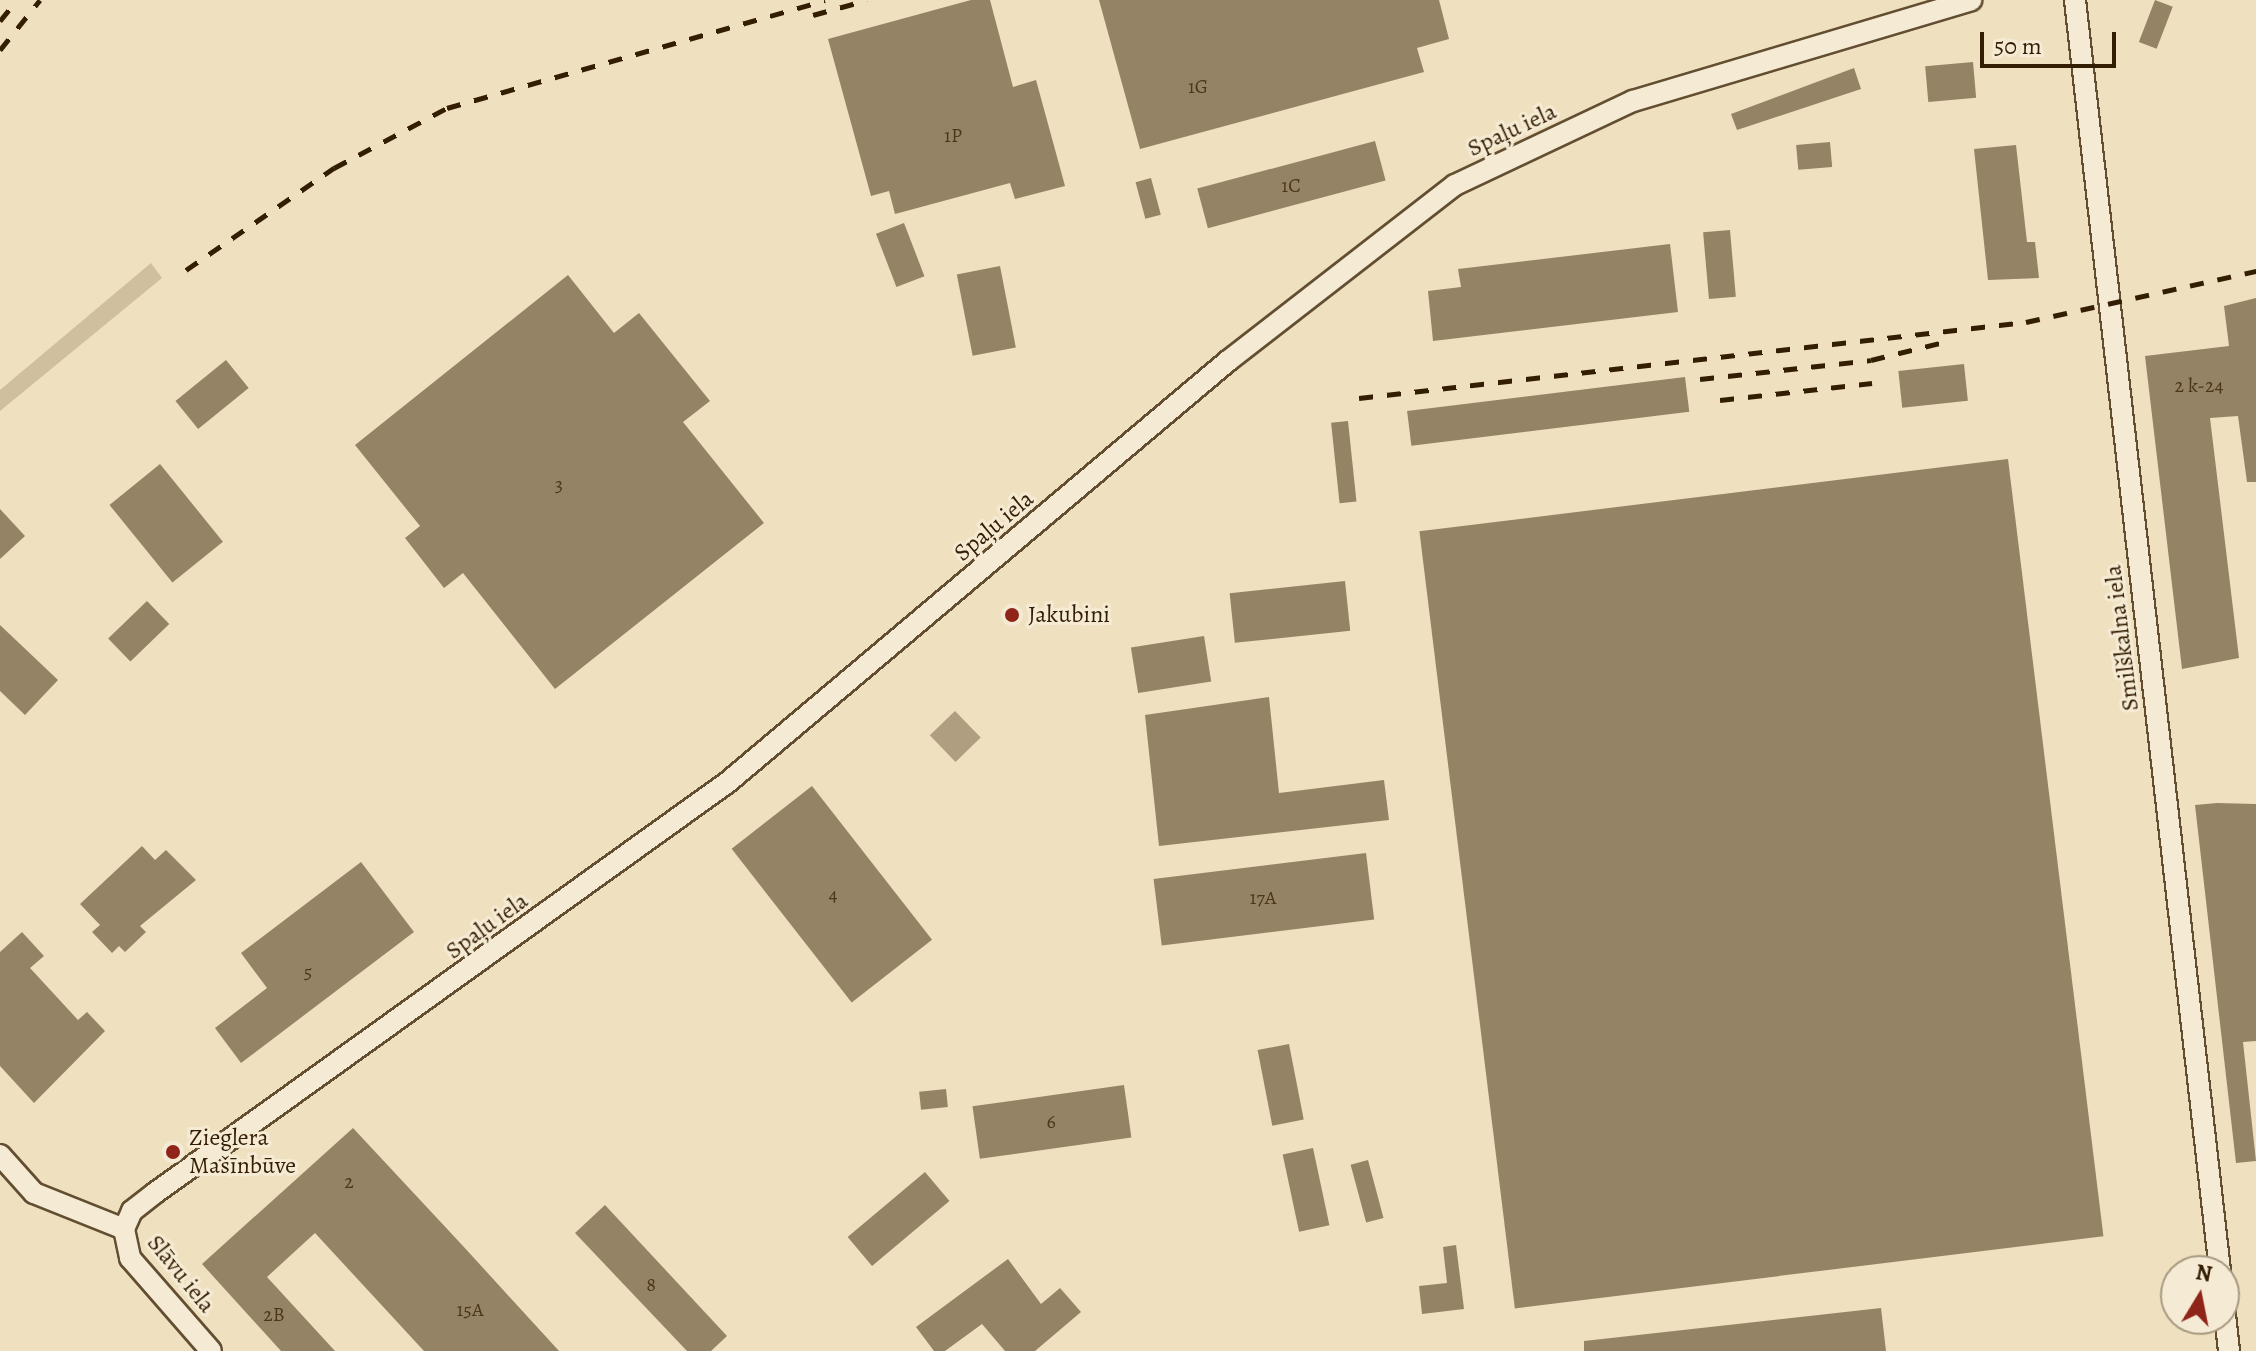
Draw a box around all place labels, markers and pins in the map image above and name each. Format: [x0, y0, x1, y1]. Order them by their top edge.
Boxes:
place label: Jakubini [1028, 601, 1110, 629]
marker: Jakubini [1003, 606, 1021, 624]
place label: Zieglera Mašīnbūve [189, 1124, 296, 1180]
marker: Zieglera Mašīnbūve [164, 1143, 182, 1161]

